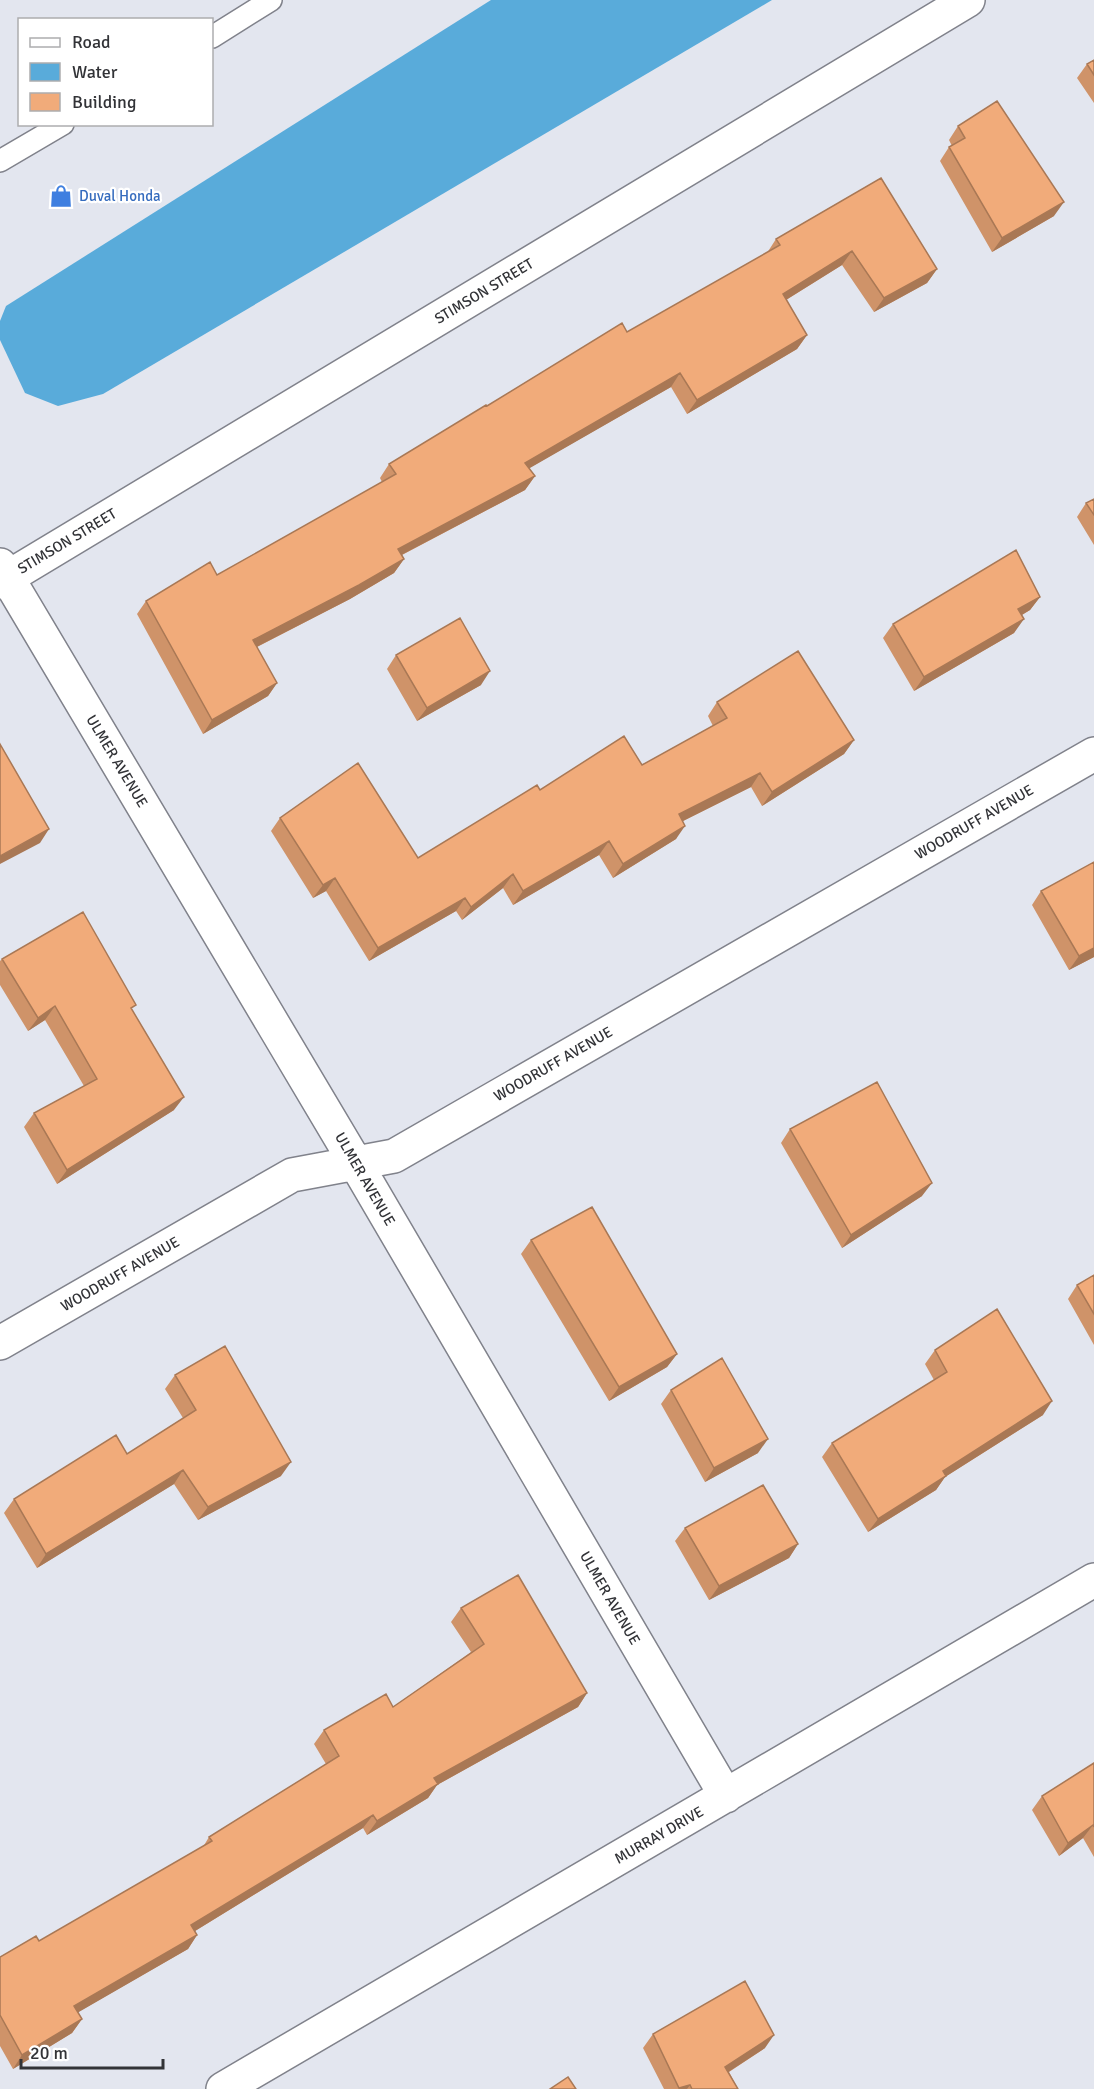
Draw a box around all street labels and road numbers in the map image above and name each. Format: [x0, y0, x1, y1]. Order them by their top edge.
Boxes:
street label: STIMSON STREET [431, 254, 537, 328]
street label: STIMSON STREET [14, 504, 120, 578]
street label: ULMER AVENUE [82, 711, 152, 811]
street label: WOODRUFF AVENUE [911, 781, 1037, 863]
street label: WOODRUFF AVENUE [490, 1023, 616, 1105]
street label: ULMER AVENUE [331, 1129, 399, 1229]
street label: WOODRUFF AVENUE [57, 1233, 183, 1315]
street label: ULMER AVENUE [576, 1548, 644, 1648]
street label: MURRAY DRIVE [611, 1802, 707, 1868]

